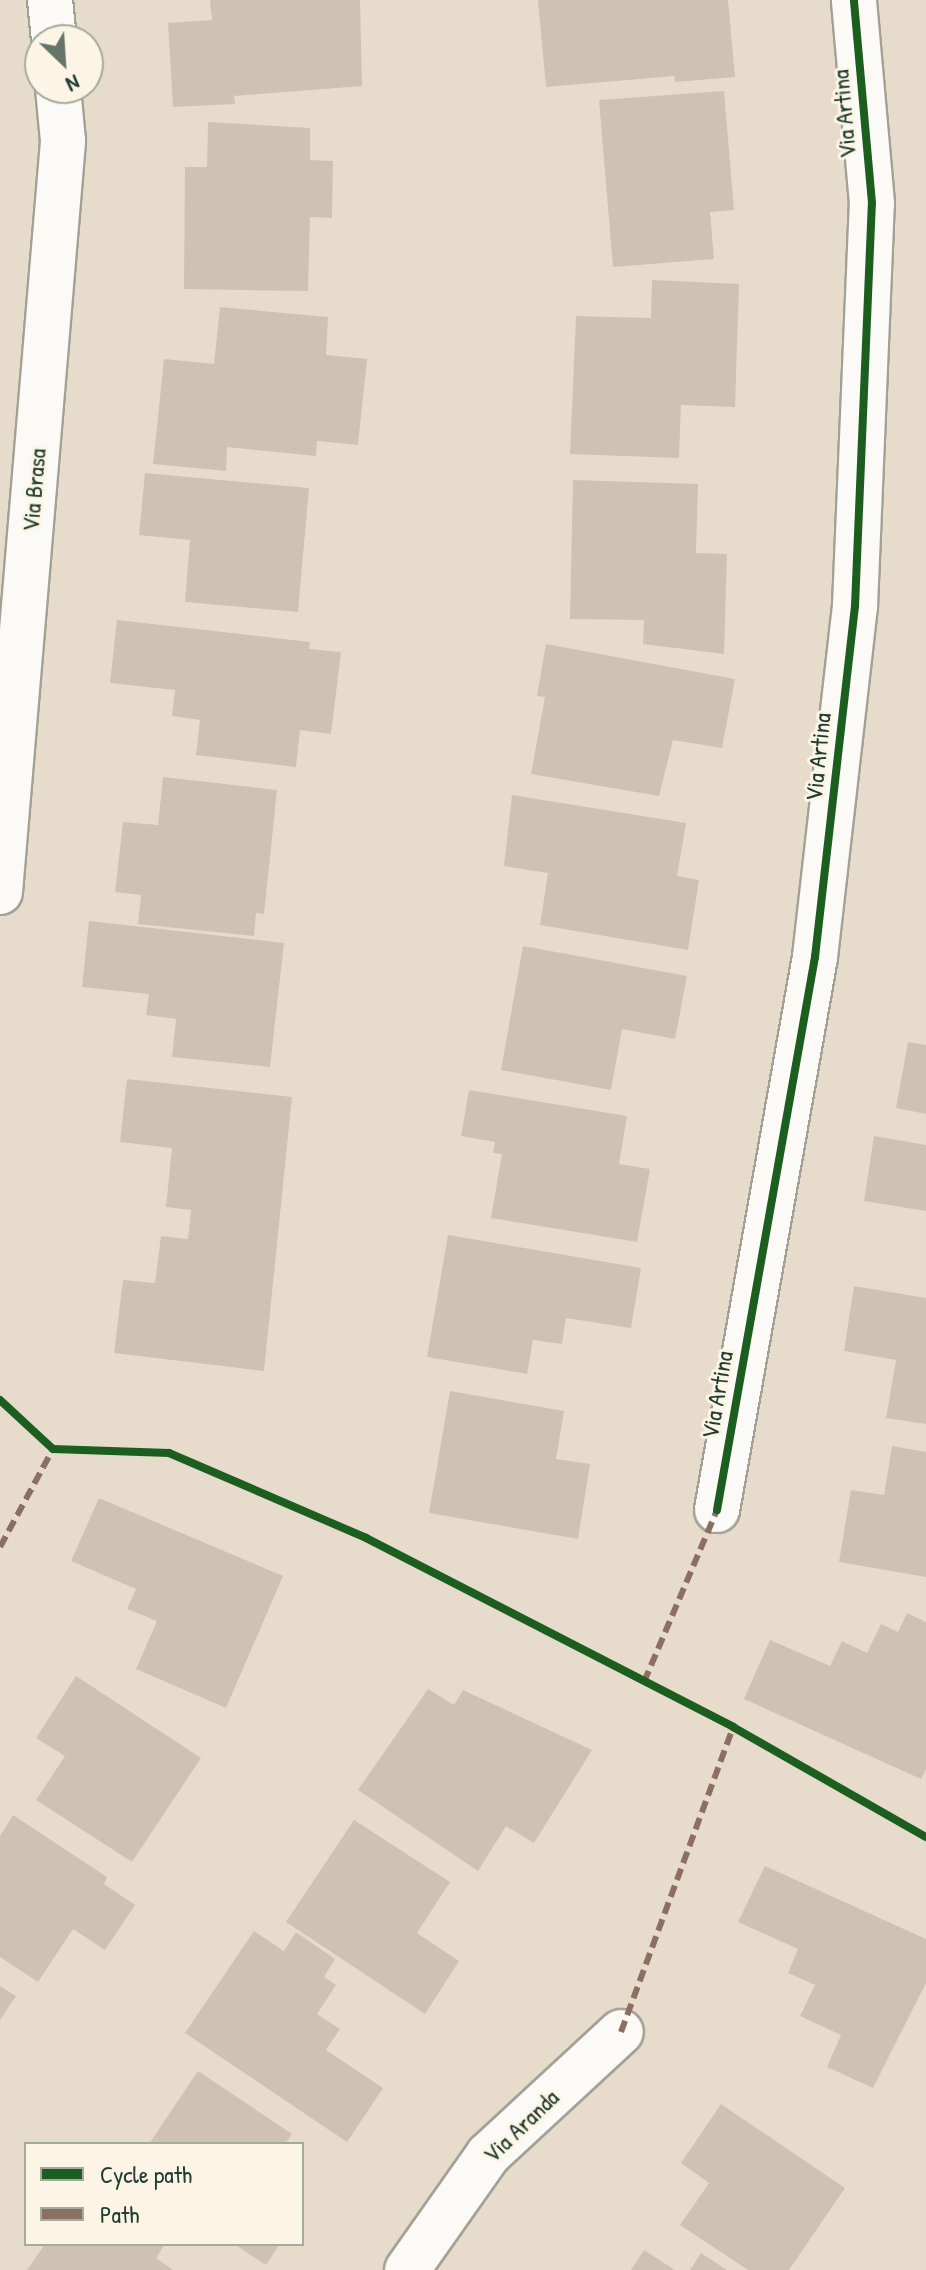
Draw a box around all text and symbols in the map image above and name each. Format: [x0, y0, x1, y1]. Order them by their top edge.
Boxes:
north arrow [24, 24, 104, 104]
text: N [62, 68, 85, 100]
street label: Via Artina [826, 69, 862, 159]
street label: Via Brasa [16, 447, 52, 533]
street label: Via Artina [799, 711, 837, 803]
street label: Via Artina [695, 1349, 739, 1441]
street label: Via Aranda [477, 2083, 565, 2169]
legend [24, 2142, 304, 2246]
text: Cycle path [100, 2158, 192, 2190]
text: Path [100, 2198, 139, 2230]

